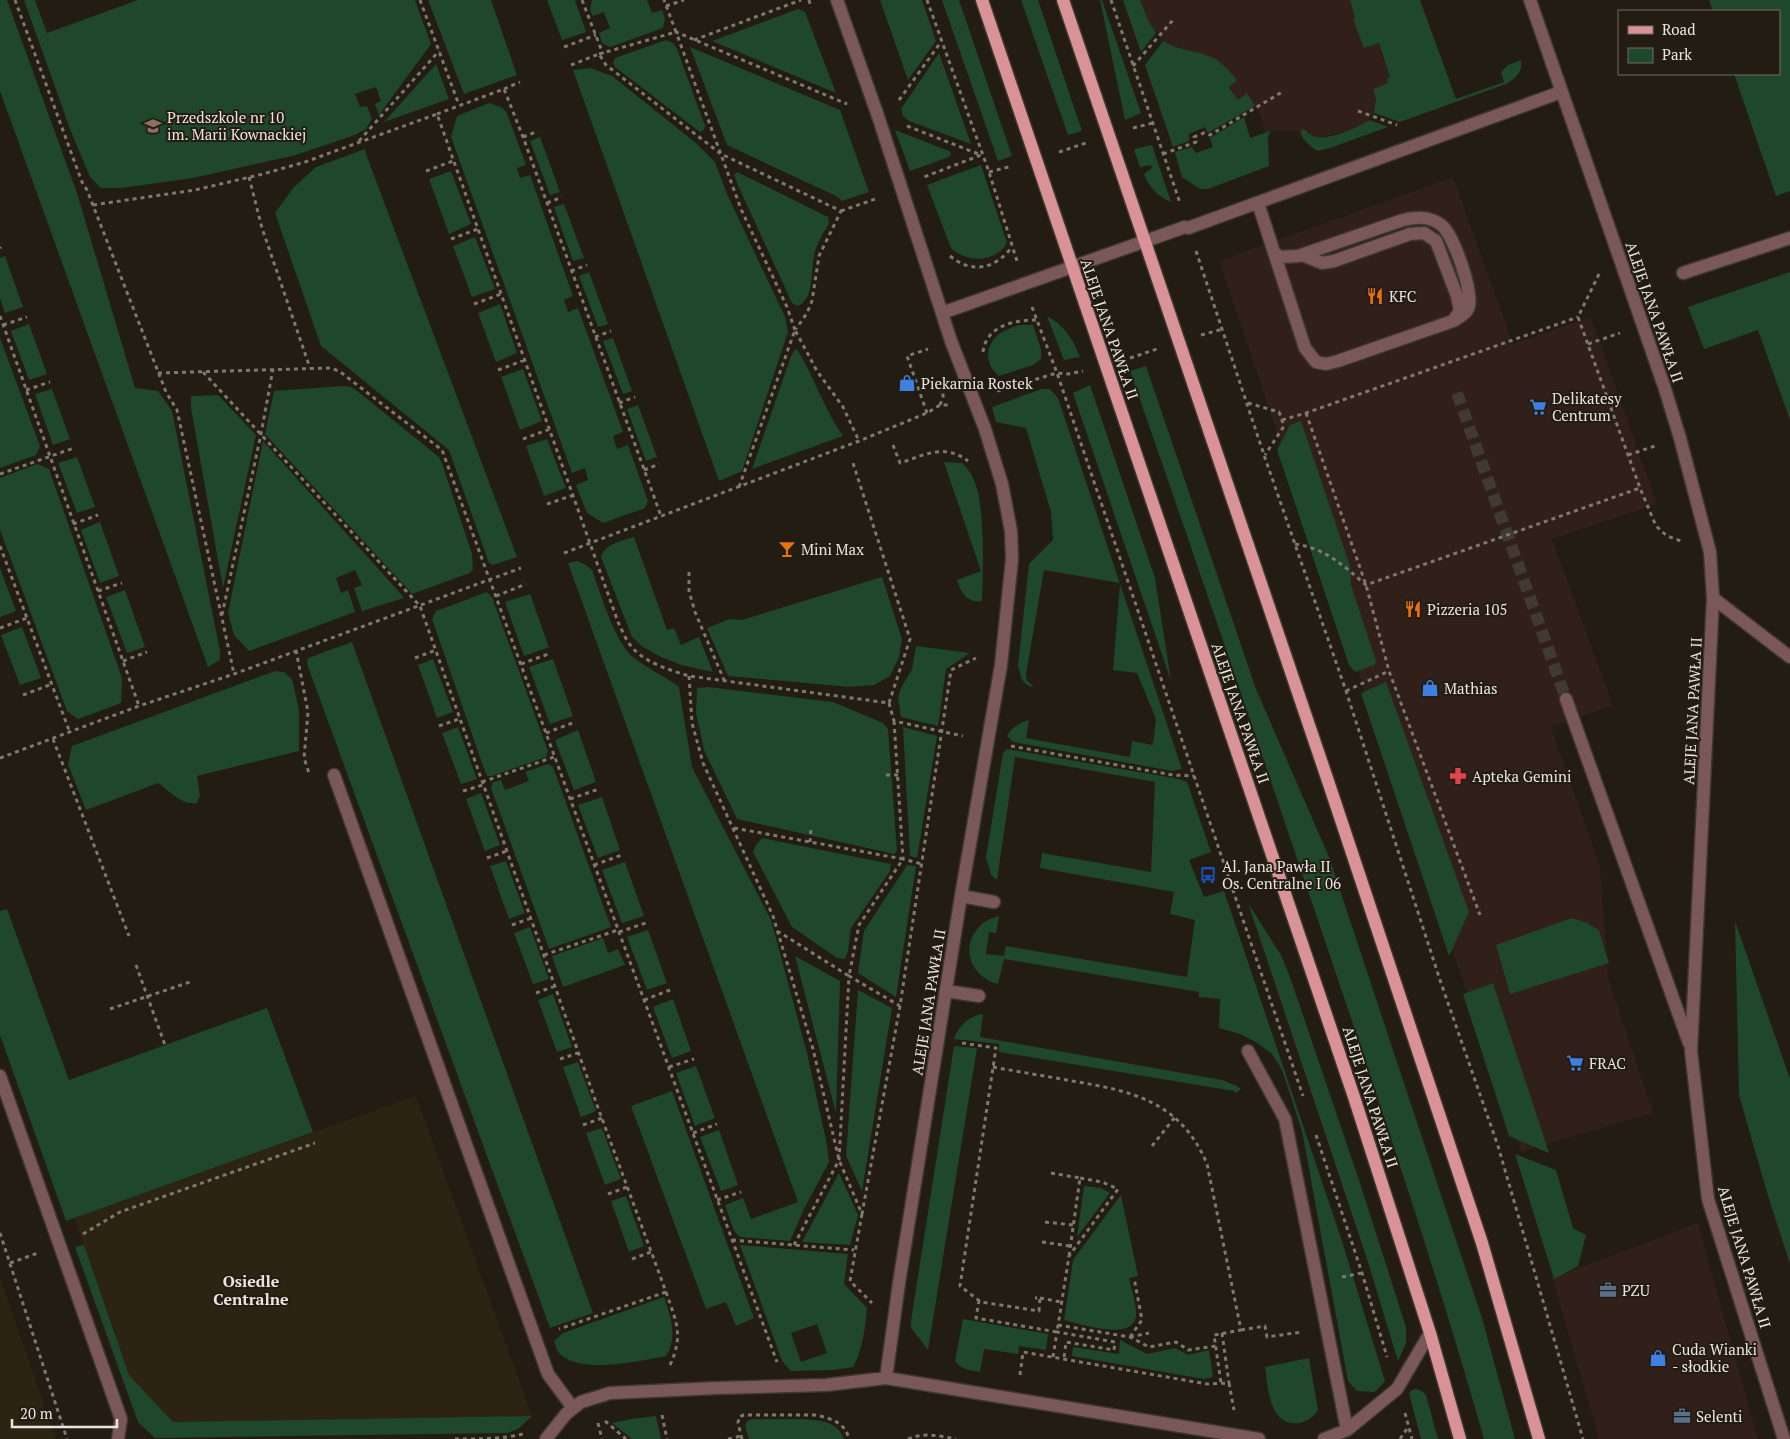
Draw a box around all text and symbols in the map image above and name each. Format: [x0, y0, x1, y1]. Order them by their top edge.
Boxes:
legend [1618, 10, 1780, 75]
text: Road [1662, 19, 1695, 39]
text: Park [1662, 44, 1692, 64]
place label: Przedszkole nr 10 im. Marii Kownackiej [167, 107, 306, 144]
school or university icon: Przedszkole nr 10 im. Marii Kownackiej [143, 116, 163, 136]
street label: ALEJE JANA PAWŁA II [1621, 239, 1689, 385]
street label: ALEJE JANA PAWŁA II [1076, 256, 1144, 402]
restaurant icon: KFC [1365, 286, 1385, 306]
place label: KFC [1389, 286, 1417, 306]
shop icon: Piekarnia Rostek [897, 373, 917, 393]
place label: Piekarnia Rostek [921, 373, 1033, 393]
place label: Delikatesy Centrum [1552, 388, 1622, 425]
supermarket icon: Delikatesy Centrum [1528, 397, 1548, 417]
bar icon: Mini Max [777, 539, 797, 559]
place label: Mini Max [801, 539, 864, 559]
restaurant icon: Pizzeria 105 [1403, 599, 1423, 619]
place label: Pizzeria 105 [1427, 599, 1508, 619]
street label: ALEJE JANA PAWŁA II [1678, 637, 1706, 785]
street label: ALEJE JANA PAWŁA II [1207, 640, 1275, 786]
shop icon: Mathias [1420, 678, 1440, 698]
place label: Mathias [1444, 678, 1498, 698]
pharmacy icon: Apteka Gemini [1448, 766, 1468, 786]
place label: Apteka Gemini [1472, 766, 1571, 786]
place label: Al. Jana Pawła II Os. Centralne I 06 [1222, 856, 1341, 893]
bus stop icon: Al. Jana Pawła II Os. Centralne I 06 [1198, 865, 1218, 885]
street label: ALEJE JANA PAWŁA II [907, 927, 949, 1077]
street label: ALEJE JANA PAWŁA II [1339, 1024, 1403, 1170]
supermarket icon: FRAC [1565, 1053, 1585, 1073]
place label: FRAC [1589, 1053, 1626, 1073]
street label: ALEJE JANA PAWŁA II [1714, 1183, 1776, 1331]
district label: Osiedle Centralne [213, 1270, 289, 1310]
office icon: PZU [1598, 1280, 1618, 1300]
place label: PZU [1622, 1280, 1650, 1300]
place label: Cuda Wianki - słodkie [1672, 1339, 1757, 1376]
shop icon: Cuda Wianki - słodkie [1648, 1348, 1668, 1368]
scale bar [12, 1396, 118, 1428]
text: 20 m [20, 1403, 53, 1423]
office icon: Selenti [1672, 1406, 1692, 1426]
place label: Selenti [1696, 1406, 1743, 1426]

